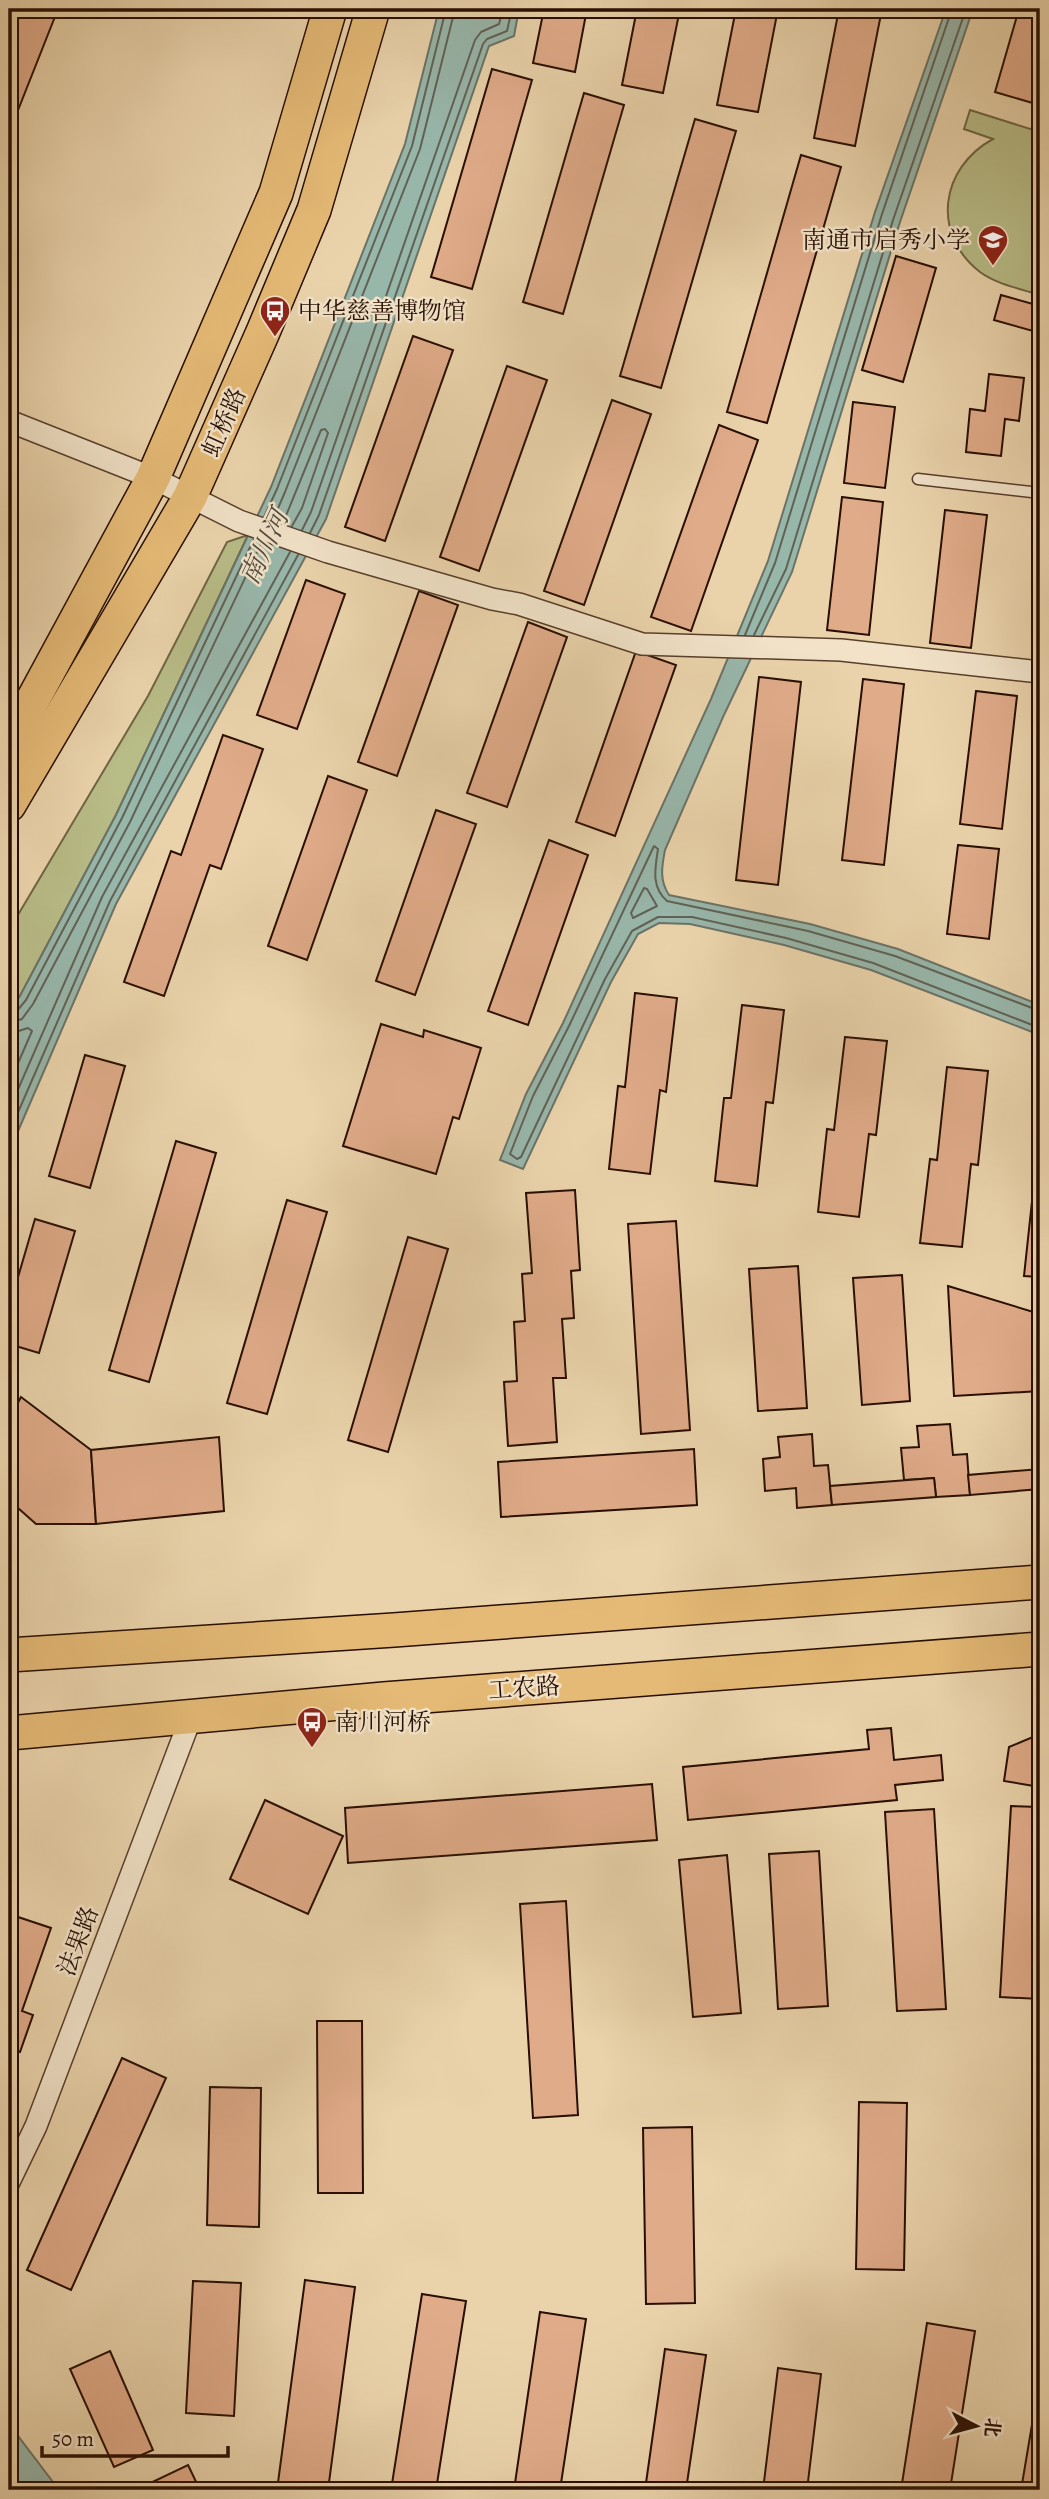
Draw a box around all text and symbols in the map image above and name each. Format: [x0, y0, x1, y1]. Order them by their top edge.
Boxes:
school or university icon: 南通市启秀小学 [976, 223, 1010, 267]
place label: 南通市启秀小学 [802, 224, 970, 256]
bus stop icon: 中华慈善博物馆 [258, 294, 292, 338]
place label: 中华慈善博物馆 [298, 295, 466, 327]
street label: 虹桥路 [195, 383, 253, 461]
water label: 南川河 [232, 501, 298, 590]
street label: 工农路 [487, 1670, 561, 1706]
bus stop icon: 南川河桥 [295, 1705, 329, 1749]
place label: 南川河桥 [335, 1706, 431, 1738]
street label: 法果路 [50, 1902, 106, 1980]
north arrow [940, 2390, 1010, 2460]
scale bar [42, 2415, 228, 2459]
text: 北 [978, 2417, 1006, 2438]
text: 50 m [52, 2425, 94, 2453]

